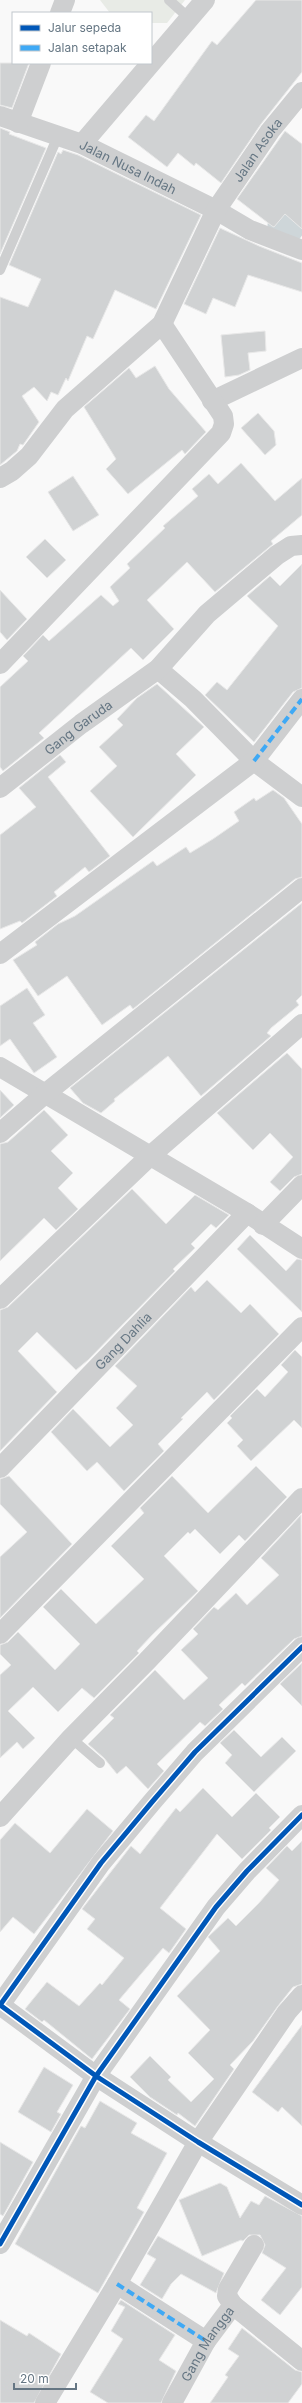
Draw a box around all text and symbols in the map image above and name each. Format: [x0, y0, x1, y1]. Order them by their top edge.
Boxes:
legend [12, 12, 152, 64]
text: Jalur sepeda [48, 20, 121, 35]
text: Jalan setapak [48, 40, 127, 55]
street label: Jalan Asoka [230, 115, 286, 185]
street label: Jalan Nusa Indah [77, 136, 179, 197]
street label: Gang Garuda [41, 696, 115, 758]
street label: Gang Dahlia [92, 1309, 155, 1373]
street label: Gang Mangga [177, 2303, 237, 2384]
scale bar [14, 2365, 76, 2391]
text: 20 m [20, 2371, 49, 2386]

